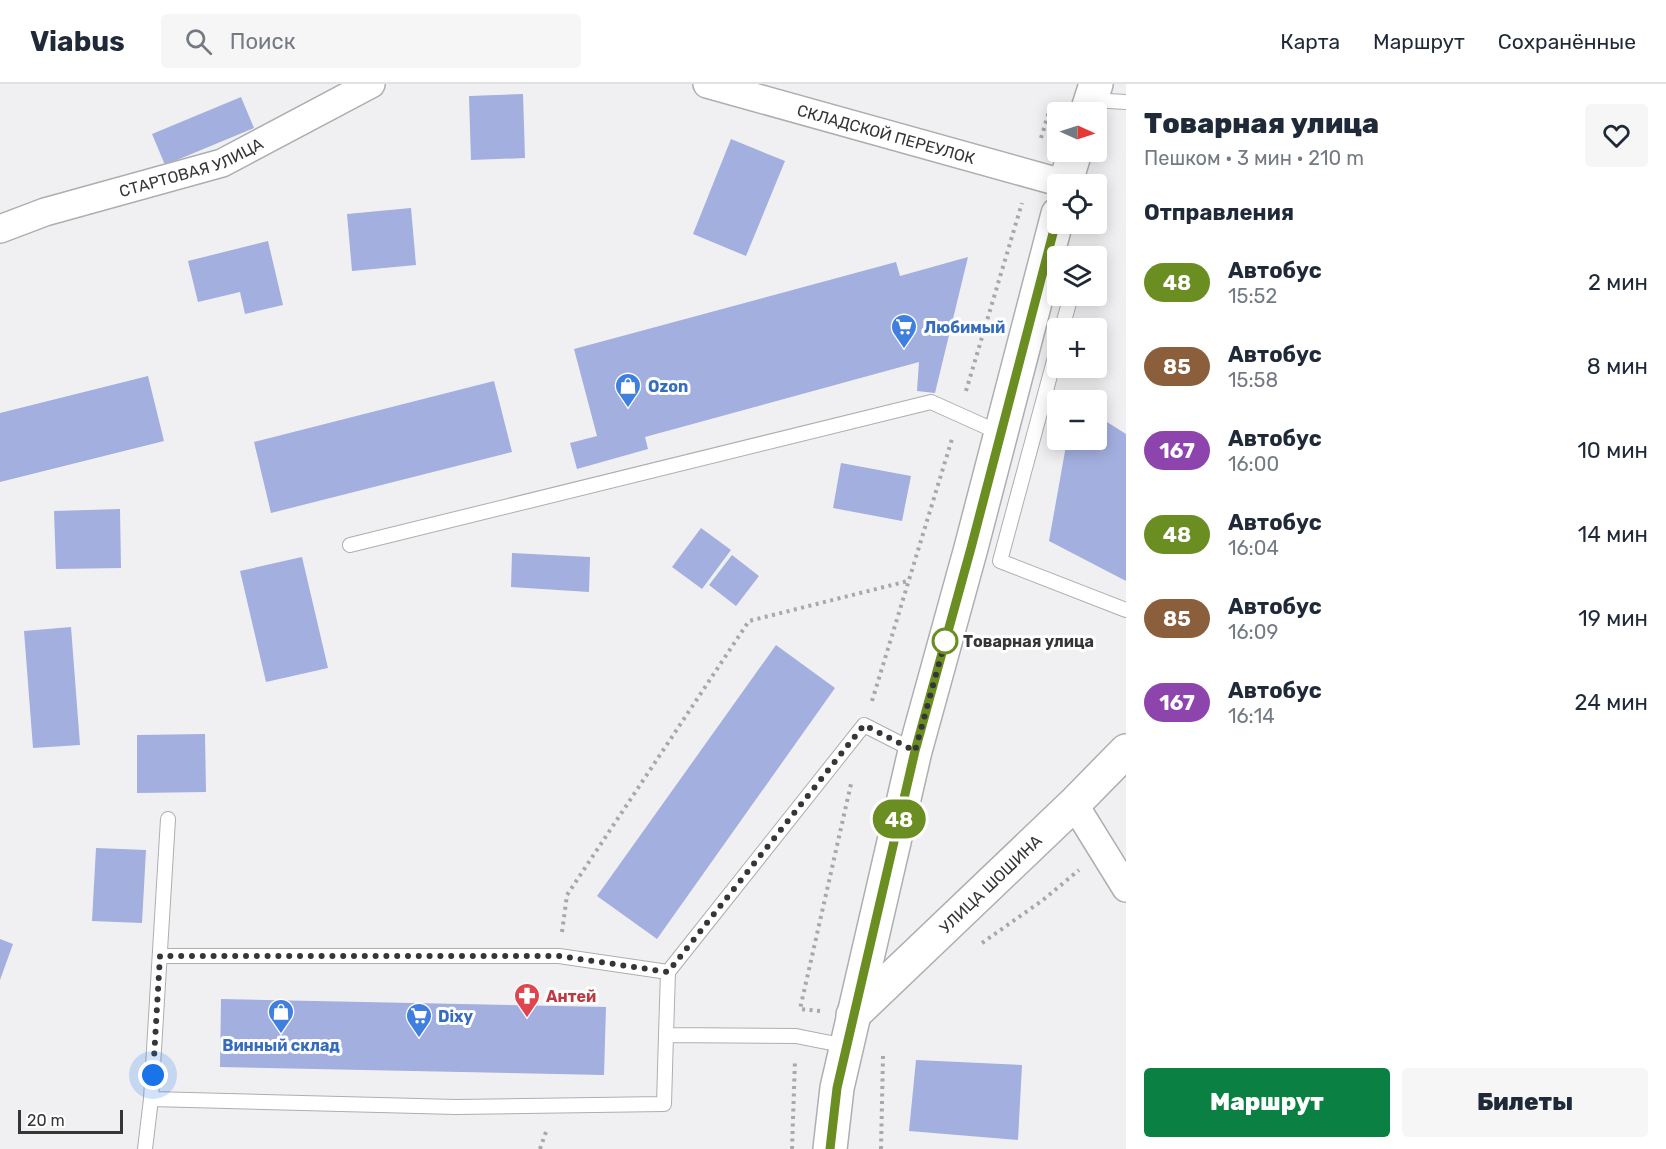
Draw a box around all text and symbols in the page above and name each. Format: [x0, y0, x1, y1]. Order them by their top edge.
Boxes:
search box [161, 14, 581, 68]
text: Viabus [30, 25, 125, 58]
icon: search [182, 25, 215, 58]
text: Поиск [230, 28, 295, 55]
text: Карта [1280, 29, 1340, 54]
text: Маршрут [1373, 29, 1465, 54]
text: Сохранённые [1498, 29, 1636, 54]
street label: СКЛАДСКОЙ ПЕРЕУЛОК [795, 101, 977, 168]
north arrow [1047, 102, 1107, 162]
map controls [1047, 102, 1107, 450]
button: heart [1585, 104, 1648, 167]
text: Товарная улица [1144, 107, 1379, 140]
street label: СТАРТОВАЯ УЛИЦА [117, 134, 267, 201]
text: Пешком · 3 мин · 210 m [1144, 146, 1364, 170]
button: locate [1047, 174, 1107, 234]
text: Отправления [1144, 199, 1294, 226]
button: layers [1047, 246, 1107, 306]
text: Автобус [1228, 257, 1322, 284]
text: 2 мин [1588, 269, 1648, 296]
text: 48 [1163, 270, 1191, 295]
text: 15:52 [1228, 284, 1277, 308]
supermarket icon: Любимый [889, 312, 919, 350]
place label: Любимый [924, 318, 1005, 337]
button: + [1047, 318, 1107, 378]
text: Автобус [1228, 341, 1322, 368]
text: 8 мин [1587, 353, 1648, 380]
text: 85 [1163, 354, 1191, 379]
text: 15:58 [1228, 368, 1278, 392]
shop icon: Ozon [613, 371, 643, 409]
place label: Ozon [648, 377, 688, 396]
button: − [1047, 390, 1107, 450]
text: Автобус [1228, 425, 1322, 452]
text: 10 мин [1577, 437, 1648, 464]
text: 167 [1159, 438, 1195, 463]
text: 16:00 [1228, 452, 1279, 476]
text: Автобус [1228, 509, 1322, 536]
text: 14 мин [1578, 521, 1648, 548]
text: 48 [1163, 522, 1191, 547]
text: 16:04 [1228, 536, 1279, 560]
text: Автобус [1228, 593, 1322, 620]
text: 19 мин [1578, 605, 1648, 632]
text: 85 [1163, 606, 1191, 631]
text: 16:09 [1228, 620, 1278, 644]
marker: Товарная улица [932, 628, 958, 654]
place label: Товарная улица [963, 632, 1094, 651]
text: Автобус [1228, 677, 1322, 704]
text: 24 мин [1574, 689, 1648, 716]
text: 167 [1159, 690, 1195, 715]
text: 16:14 [1228, 704, 1275, 728]
line badge: 48 [872, 800, 926, 838]
text: 48 [885, 807, 913, 832]
street label: УЛИЦА ШОШИНА [936, 831, 1046, 937]
pharmacy icon: Антей [512, 981, 542, 1019]
place label: Антей [546, 987, 596, 1006]
shop icon: Винный склад [266, 997, 296, 1035]
supermarket icon: Dixy [404, 1001, 434, 1039]
place label: Dixy [438, 1007, 473, 1026]
place label: Винный склад [222, 1036, 340, 1055]
your location [138, 1060, 168, 1090]
button: Маршрут [1144, 1068, 1390, 1137]
button: Билеты [1402, 1068, 1648, 1137]
scale bar [18, 1107, 123, 1134]
text: 20 m [27, 1111, 65, 1130]

